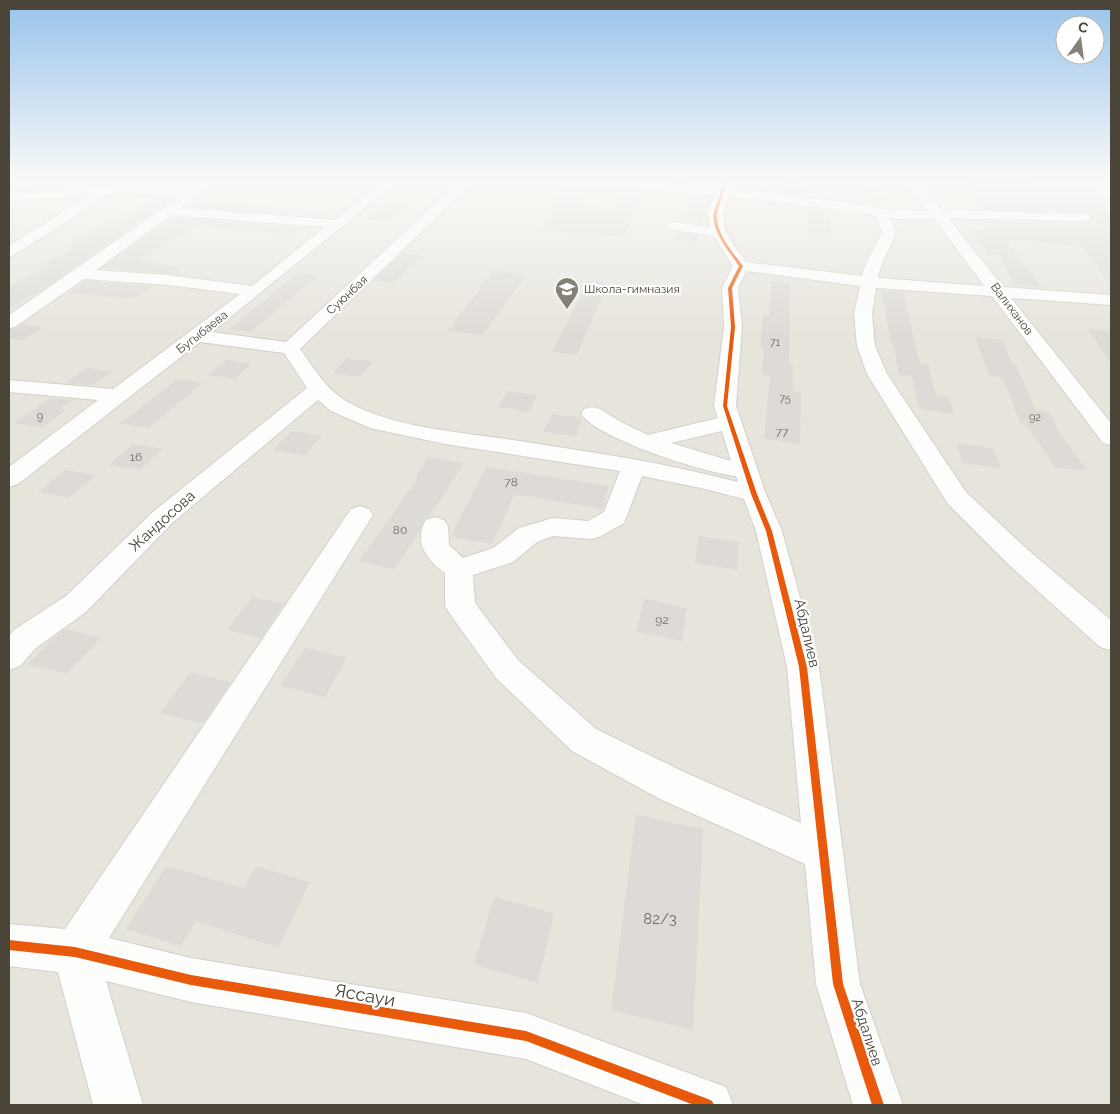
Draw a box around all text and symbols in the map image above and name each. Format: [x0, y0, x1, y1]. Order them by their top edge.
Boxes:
north arrow [1055, 15, 1105, 65]
text: С [1077, 18, 1090, 36]
street label: Суюнбая [324, 272, 370, 318]
school or university icon: Школа-гимназия [554, 276, 580, 310]
street label: Валиханов [988, 280, 1036, 338]
place label: Школа-гимназия [584, 282, 680, 296]
street label: Бугыбаева [174, 308, 230, 356]
house number: 71 [770, 336, 781, 349]
house number: 75 [779, 392, 791, 405]
house number: 9 [37, 410, 43, 423]
house number: 92 [1029, 411, 1041, 424]
house number: 77 [776, 425, 789, 439]
house number: 16 [130, 450, 142, 464]
house number: 78 [504, 475, 518, 489]
street label: Жандосова [125, 487, 199, 555]
house number: 80 [393, 523, 407, 537]
street label: Абдалиев [790, 597, 824, 669]
house number: 92 [655, 613, 669, 627]
house number: 82/3 [643, 910, 677, 928]
street label: Яссауи [333, 979, 397, 1011]
street label: Абдалиев [848, 996, 886, 1068]

